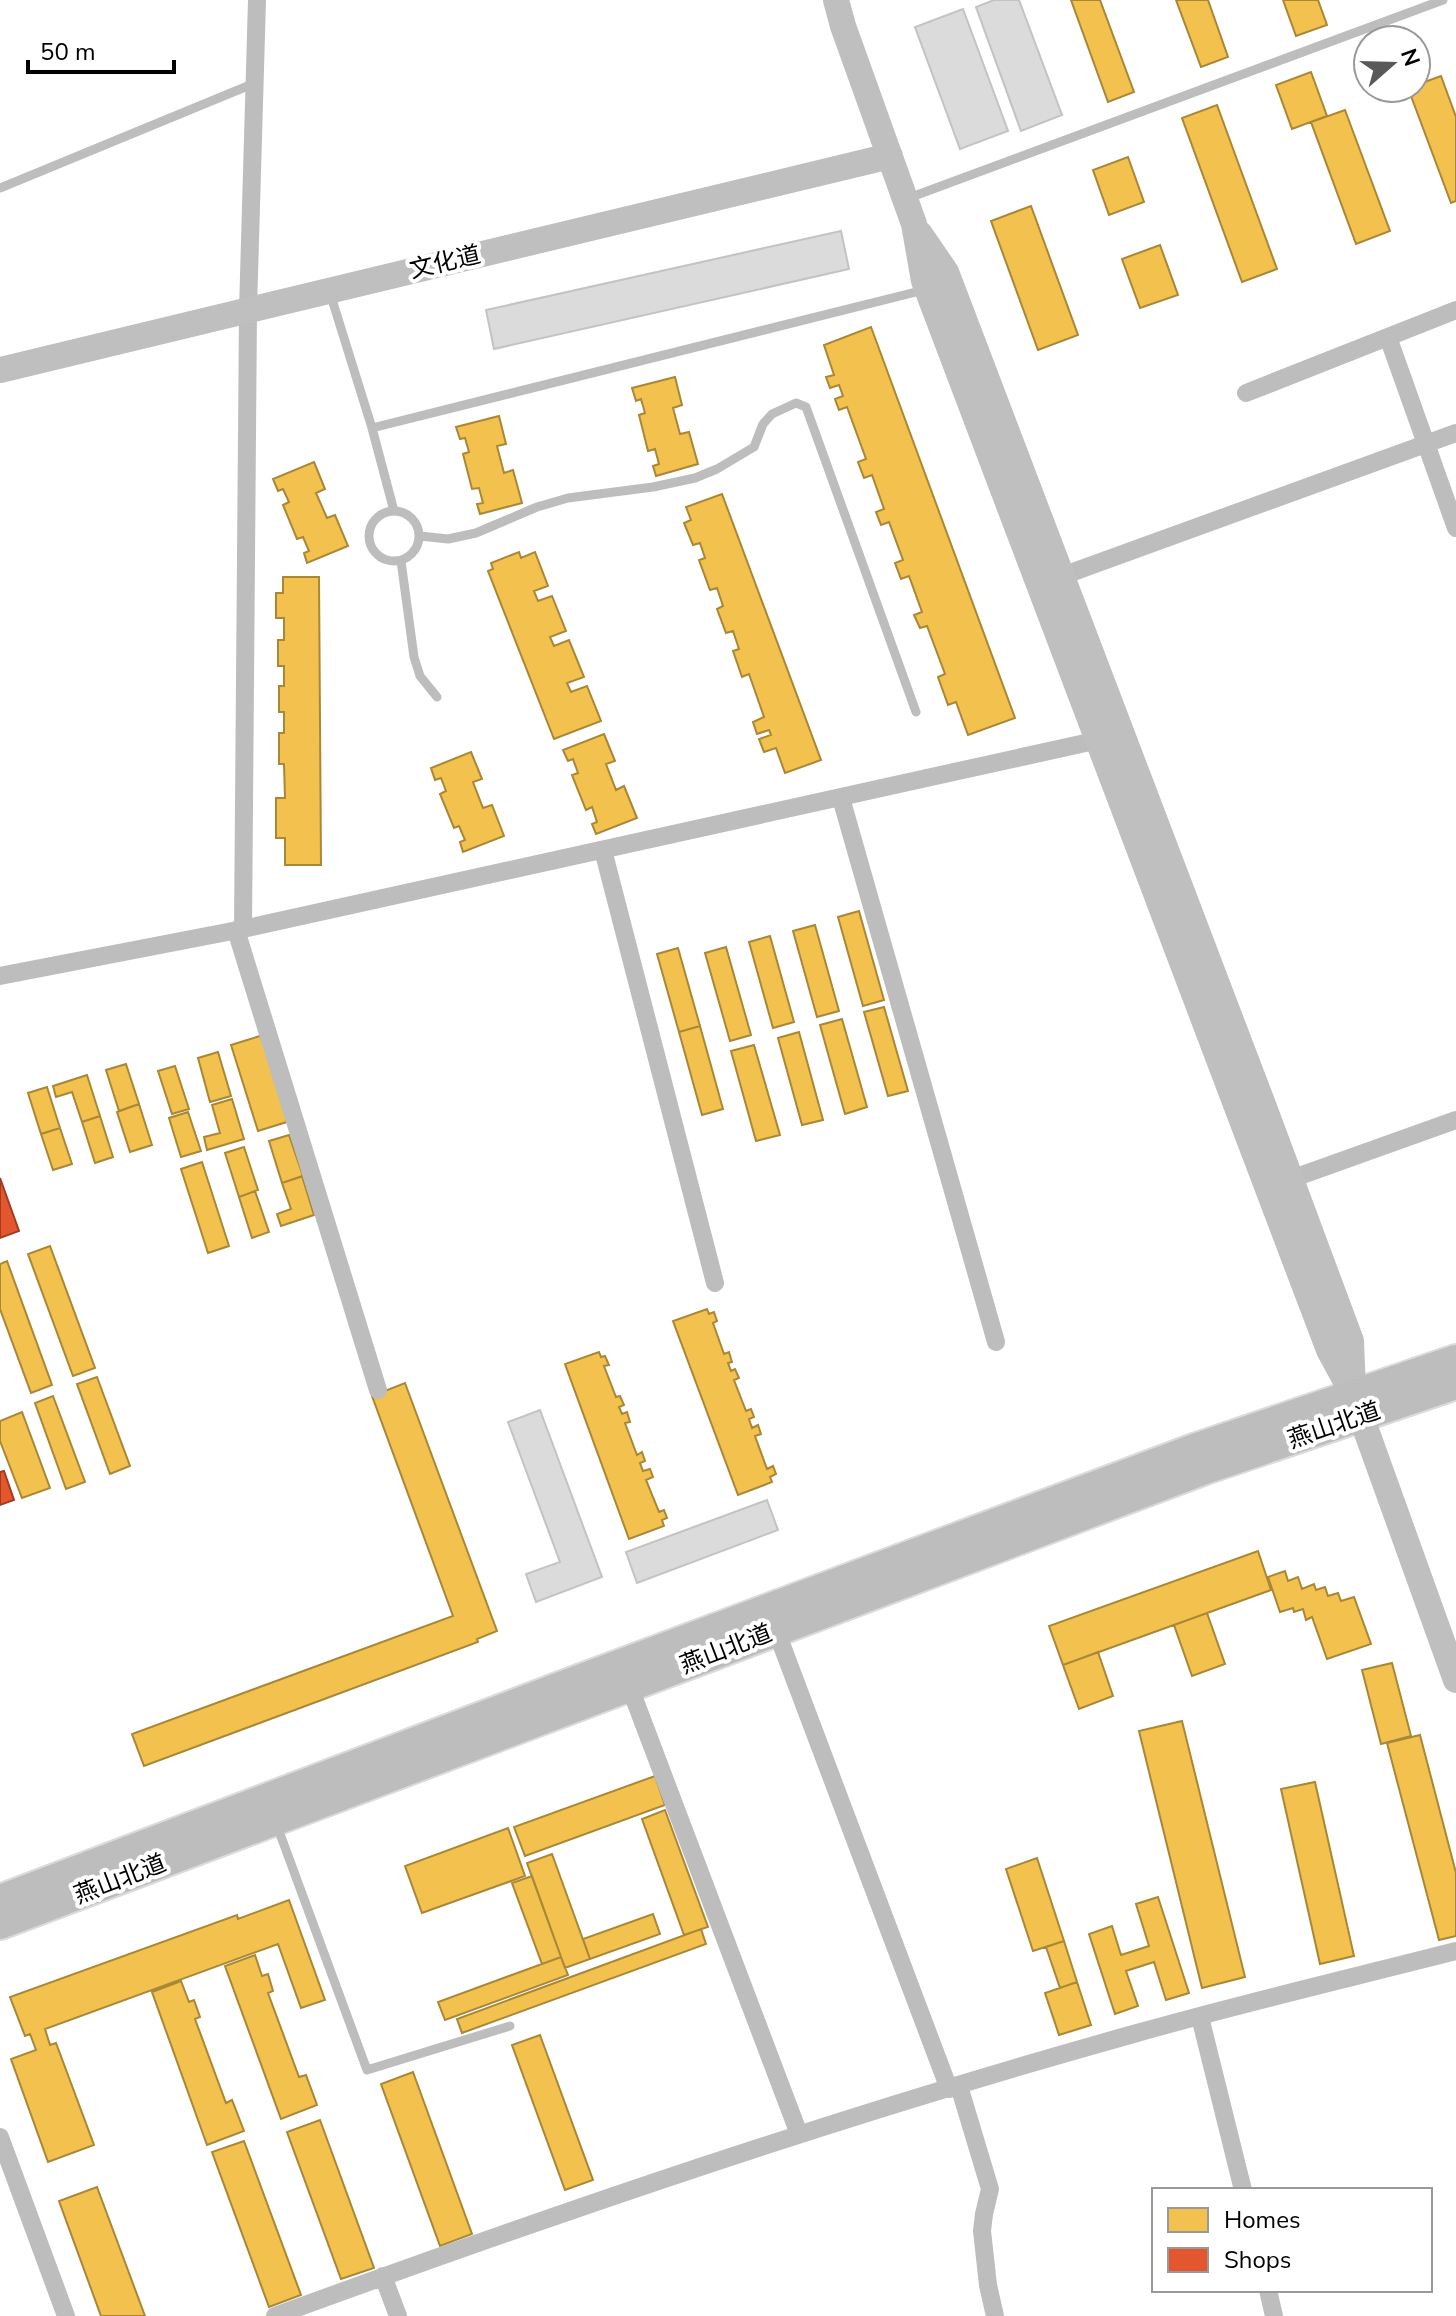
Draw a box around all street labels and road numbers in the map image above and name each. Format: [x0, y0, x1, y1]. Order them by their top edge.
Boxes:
street label: 文化道 [406, 238, 484, 286]
street label: 燕山北道 [1283, 1394, 1385, 1456]
street label: 燕山北道 [675, 1617, 777, 1681]
street label: 燕山北道 [69, 1847, 171, 1911]

